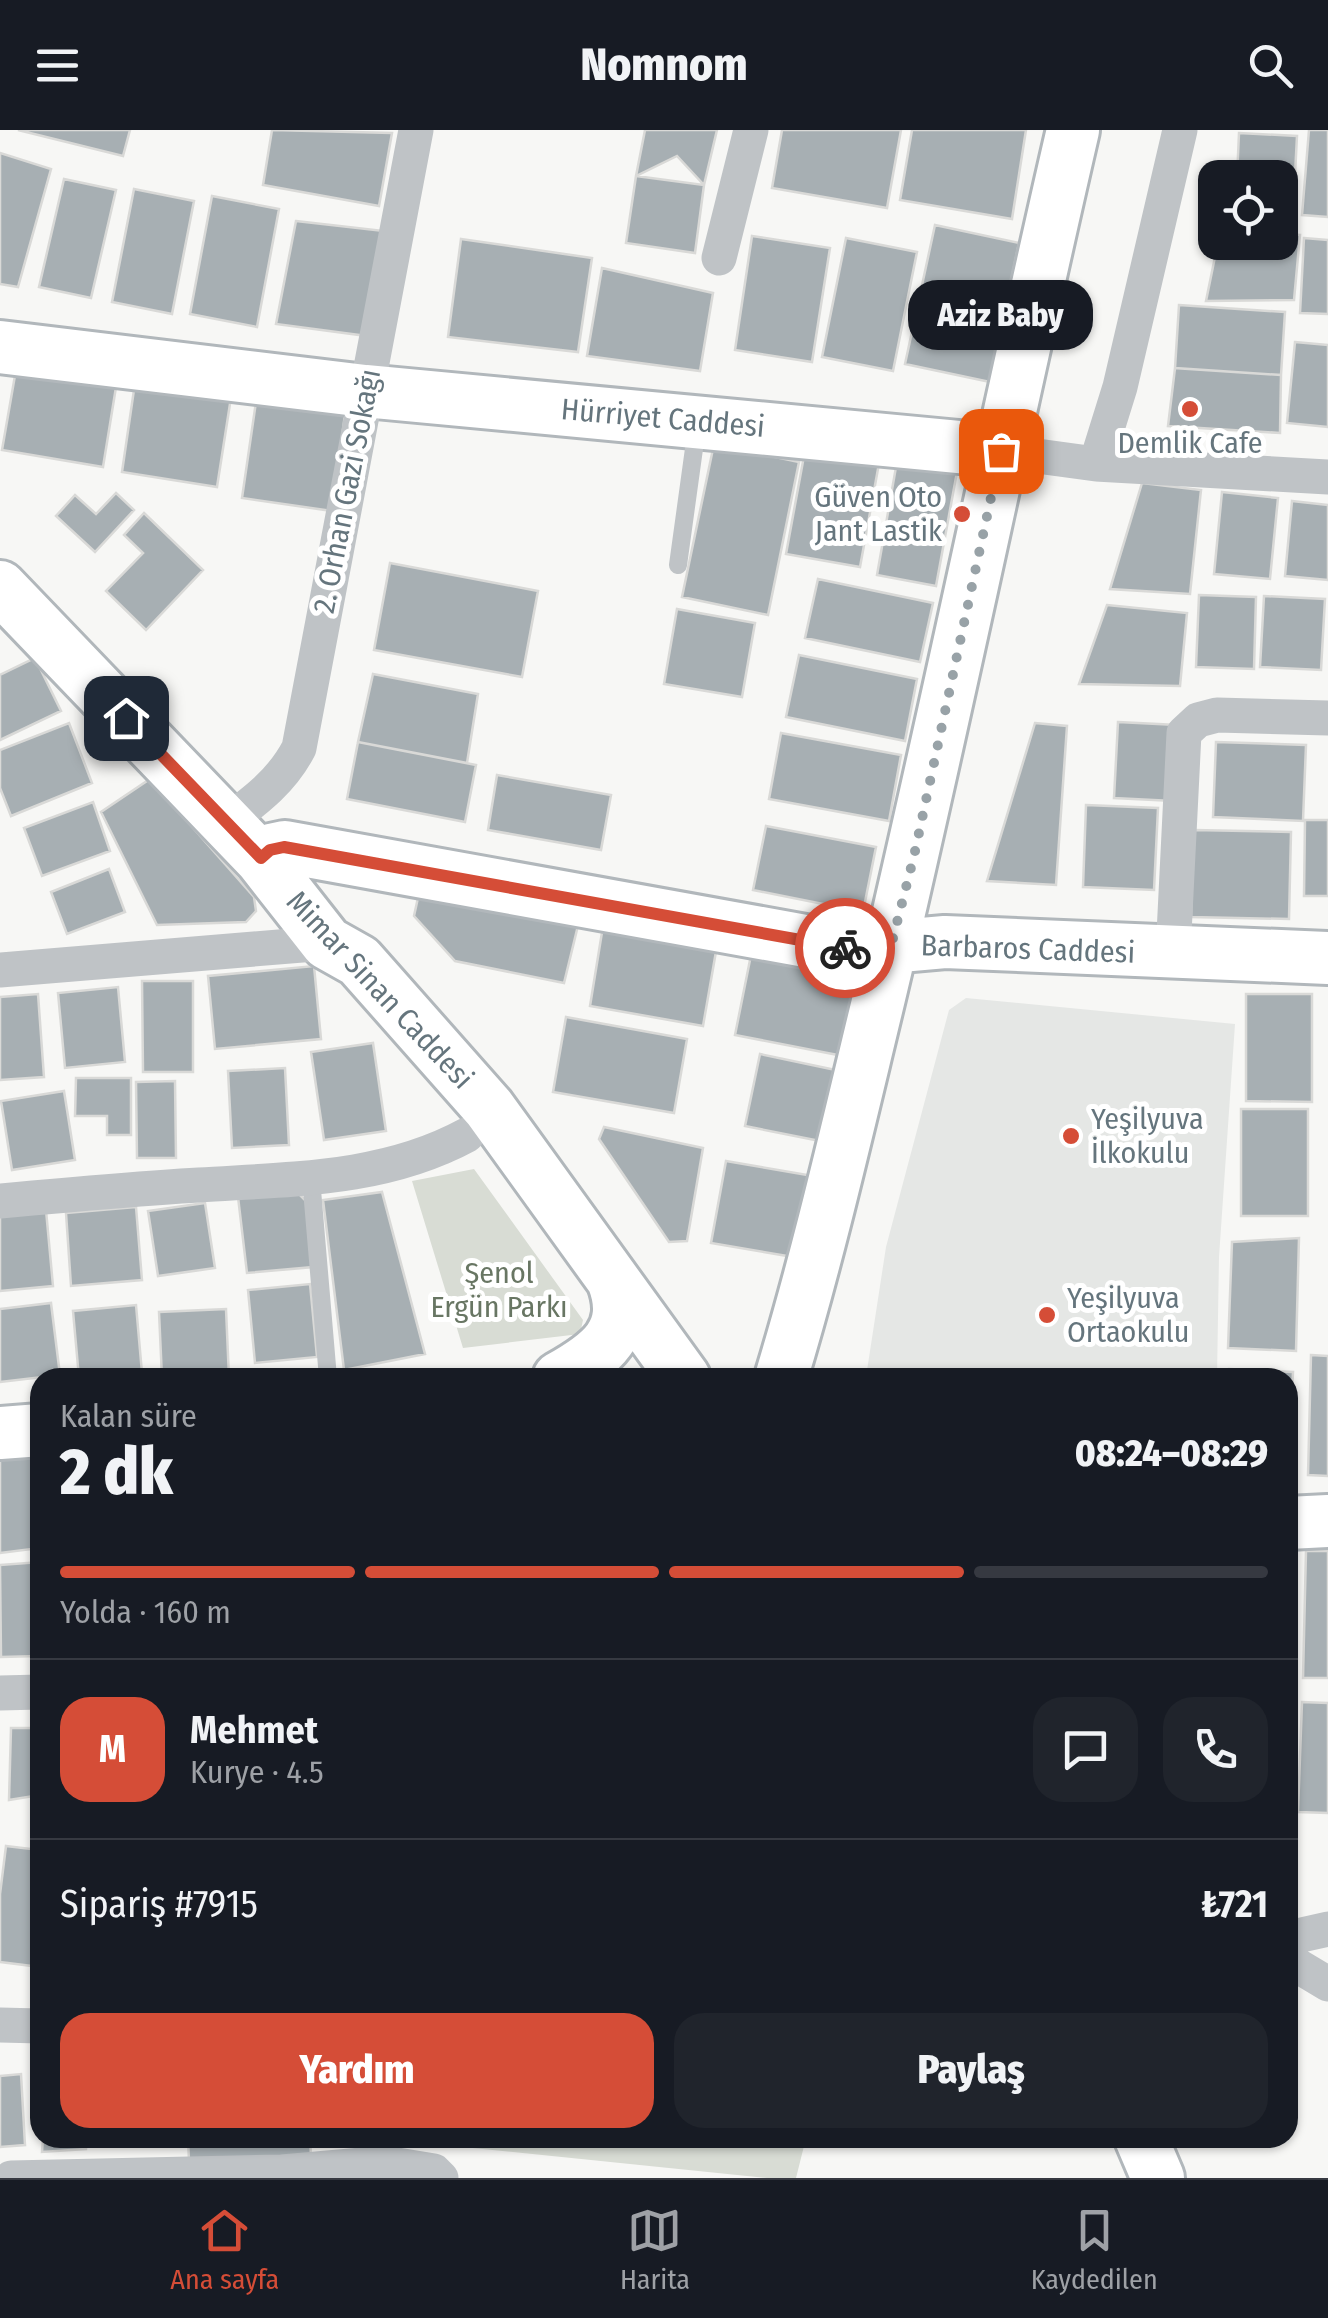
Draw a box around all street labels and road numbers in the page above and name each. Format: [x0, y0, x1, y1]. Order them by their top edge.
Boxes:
street label: 2. Orhan Gazi Sokağı [306, 366, 388, 616]
street label: Hürriyet Caddesi [560, 391, 766, 445]
street label: Mimar Sinan Caddesi [279, 884, 481, 1096]
street label: Barbaros Caddesi [920, 927, 1136, 971]

